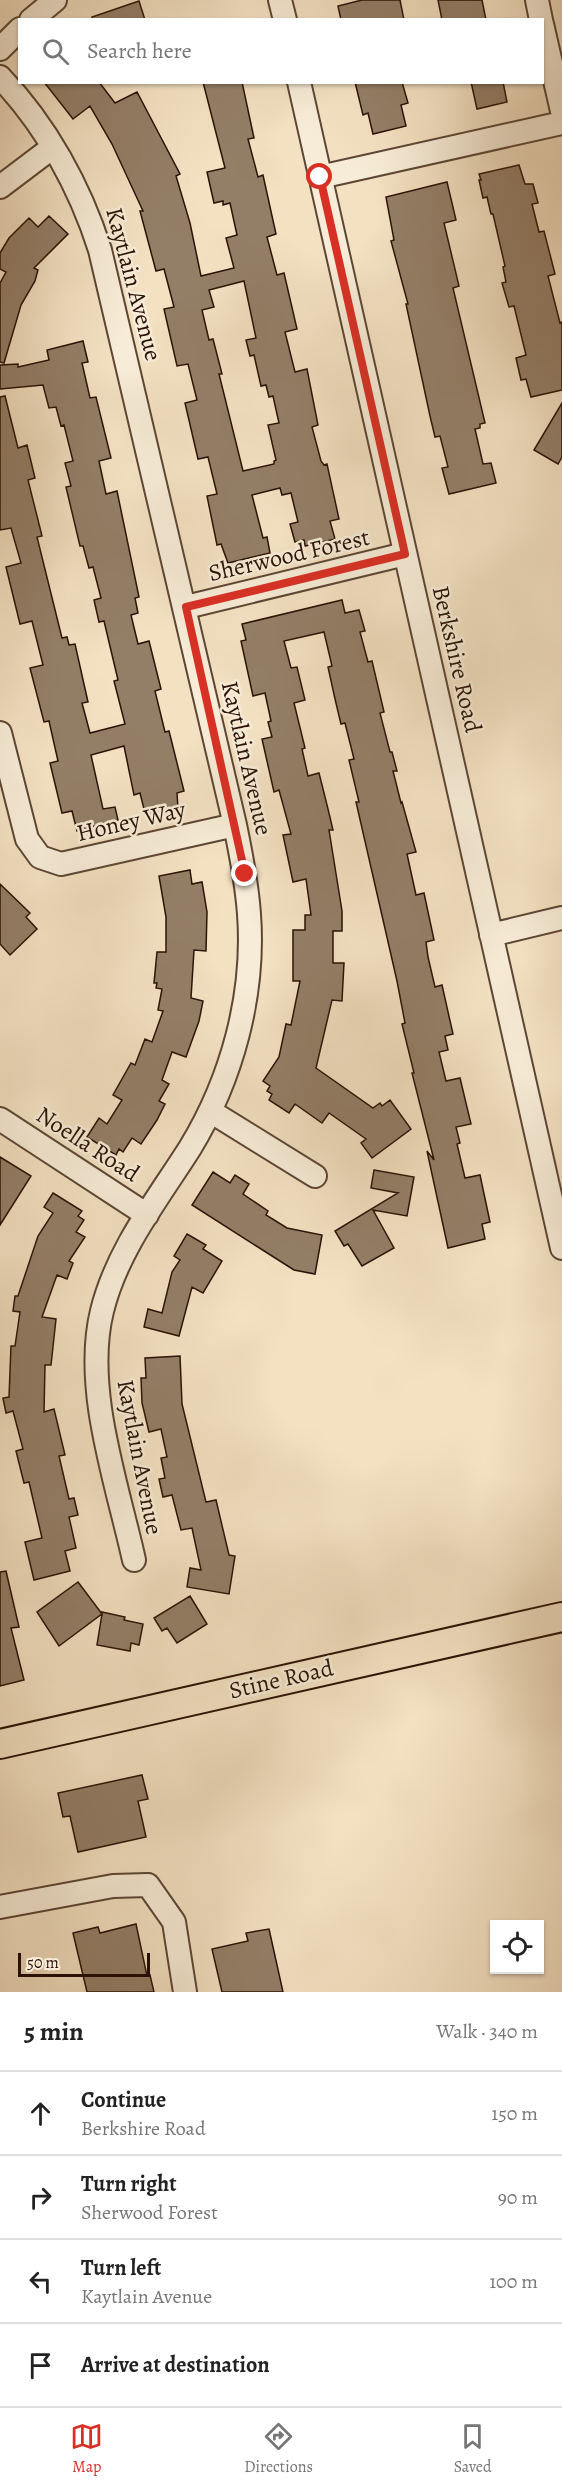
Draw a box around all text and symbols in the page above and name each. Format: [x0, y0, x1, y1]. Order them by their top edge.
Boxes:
search box [18, 18, 544, 84]
icon: search [39, 35, 72, 68]
text: Search here [87, 36, 192, 66]
route start [306, 163, 332, 189]
street label: Kaytlain Avenue [98, 204, 170, 364]
street label: Sherwood Forest [205, 521, 373, 589]
street label: Berkshire Road [425, 583, 489, 736]
street label: Kaytlain Avenue [214, 678, 280, 838]
street label: Honey Way [73, 793, 189, 849]
route end [231, 860, 257, 886]
street label: Noella Road [30, 1099, 146, 1189]
street label: Kaytlain Avenue [109, 1377, 171, 1537]
street label: Stine Road [226, 1651, 336, 1707]
map controls [490, 1920, 544, 1974]
button: locate [490, 1920, 544, 1974]
scale bar [18, 1950, 150, 1978]
text: 50 m [27, 1952, 59, 1974]
text: 5 min [24, 2014, 84, 2049]
text: Walk · 340 m [436, 2018, 538, 2045]
text: Continue [81, 2085, 166, 2115]
icon: ahead [24, 2097, 57, 2130]
text: 150 m [491, 2100, 538, 2127]
text: Berkshire Road [81, 2115, 206, 2142]
text: Turn right [81, 2169, 177, 2199]
icon: right [24, 2181, 57, 2214]
text: 90 m [498, 2184, 538, 2211]
text: Sherwood Forest [81, 2199, 218, 2226]
text: Turn left [81, 2253, 161, 2283]
icon: left [24, 2265, 57, 2298]
text: 100 m [489, 2268, 538, 2295]
text: Kaytlain Avenue [81, 2283, 212, 2310]
icon: arrive [24, 2349, 57, 2382]
text: Arrive at destination [81, 2350, 270, 2380]
tab: Map [70, 2420, 103, 2478]
tab: Directions [244, 2420, 313, 2478]
tab: Saved [454, 2420, 492, 2478]

